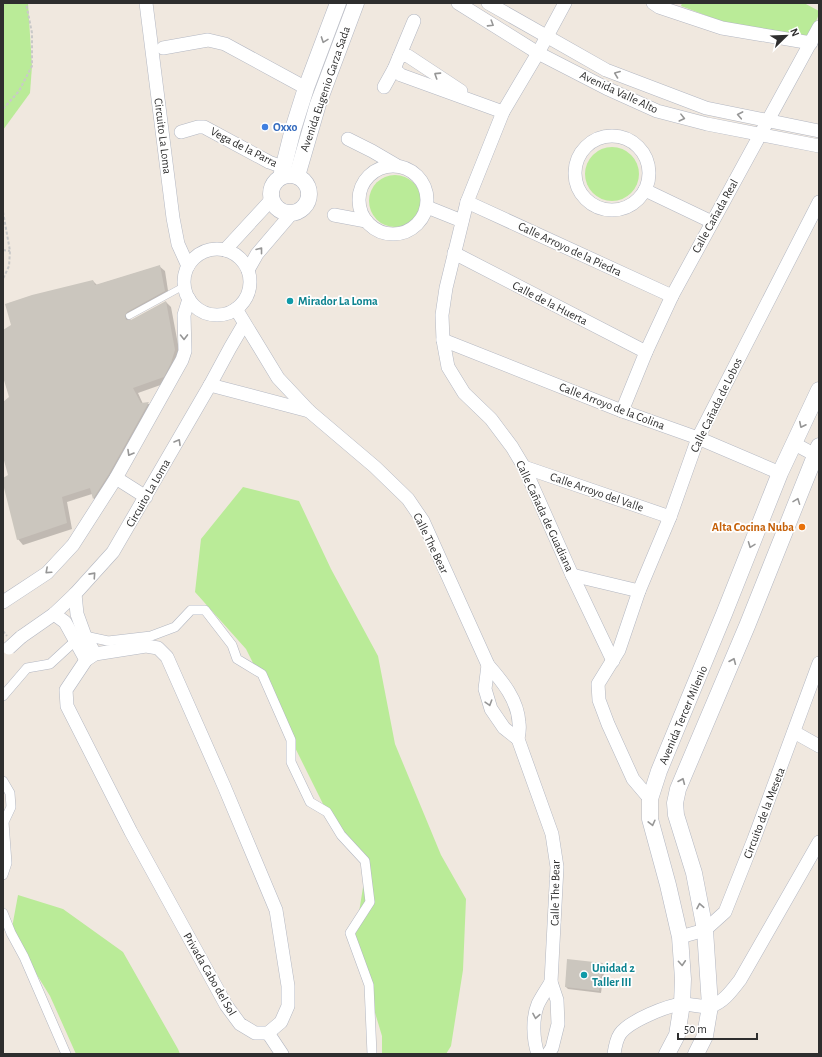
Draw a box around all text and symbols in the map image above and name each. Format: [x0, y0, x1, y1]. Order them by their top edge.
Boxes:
north arrow [766, 16, 806, 56]
one-way arrow [487, 19, 494, 26]
street label: Avenida Eugenio Garza Sada [298, 24, 352, 153]
text: N [788, 27, 801, 38]
one-way arrow [321, 36, 329, 43]
street label: Avenida Valle Alto [578, 69, 660, 115]
one-way arrow [613, 71, 620, 79]
one-way arrow [434, 73, 441, 80]
street label: Circuito La Loma [152, 97, 174, 175]
one-way arrow [737, 111, 743, 119]
one-way arrow [679, 113, 686, 121]
place label: Oxxo [273, 121, 298, 133]
marker: Oxxo [260, 122, 270, 132]
street label: Vega de la Parra [208, 125, 280, 169]
street label: Calle Cañada Real [690, 177, 740, 255]
street label: Calle Arroyo de la Piedra [516, 220, 624, 279]
one-way arrow [255, 248, 262, 255]
street label: Calle de la Huerta [511, 279, 590, 327]
place label: Mirador La Loma [298, 295, 378, 307]
marker: Mirador La Loma [285, 296, 295, 306]
one-way arrow [180, 334, 189, 340]
street label: Calle Cañada de Lobos [688, 356, 744, 454]
street label: Calle Arroyo de la Colina [557, 380, 667, 433]
one-way arrow [799, 421, 807, 428]
one-way arrow [173, 439, 180, 446]
one-way arrow [128, 449, 135, 456]
street label: Circuito La Loma [124, 457, 173, 529]
street label: Calle Cañada de Guadiana [514, 459, 576, 574]
street label: Calle Arroyo del Valle [548, 470, 645, 515]
one-way arrow [792, 498, 800, 505]
street label: Calle The Bear [411, 511, 451, 575]
place label: Alta Cocina Nuba [712, 521, 794, 533]
marker: Alta Cocina Nuba [797, 522, 807, 532]
one-way arrow [748, 541, 756, 548]
one-way arrow [45, 566, 53, 573]
one-way arrow [88, 572, 95, 580]
one-way arrow [728, 658, 736, 665]
street label: Avenida Tercer Milenio [657, 664, 709, 766]
one-way arrow [485, 699, 493, 706]
street label: Circuito de la Meseta [741, 765, 787, 860]
one-way arrow [677, 777, 685, 785]
one-way arrow [647, 820, 655, 826]
street label: Calle The Bear [548, 860, 562, 926]
one-way arrow [697, 903, 705, 909]
street label: Privada Cabo del Sol [181, 930, 239, 1018]
one-way arrow [677, 960, 686, 966]
place label: Unidad 2 Taller III [592, 962, 635, 988]
marker: Unidad 2 Taller III [579, 970, 589, 980]
one-way arrow [532, 1013, 541, 1019]
scale bar [678, 1015, 757, 1041]
text: 50 m [684, 1023, 707, 1035]

